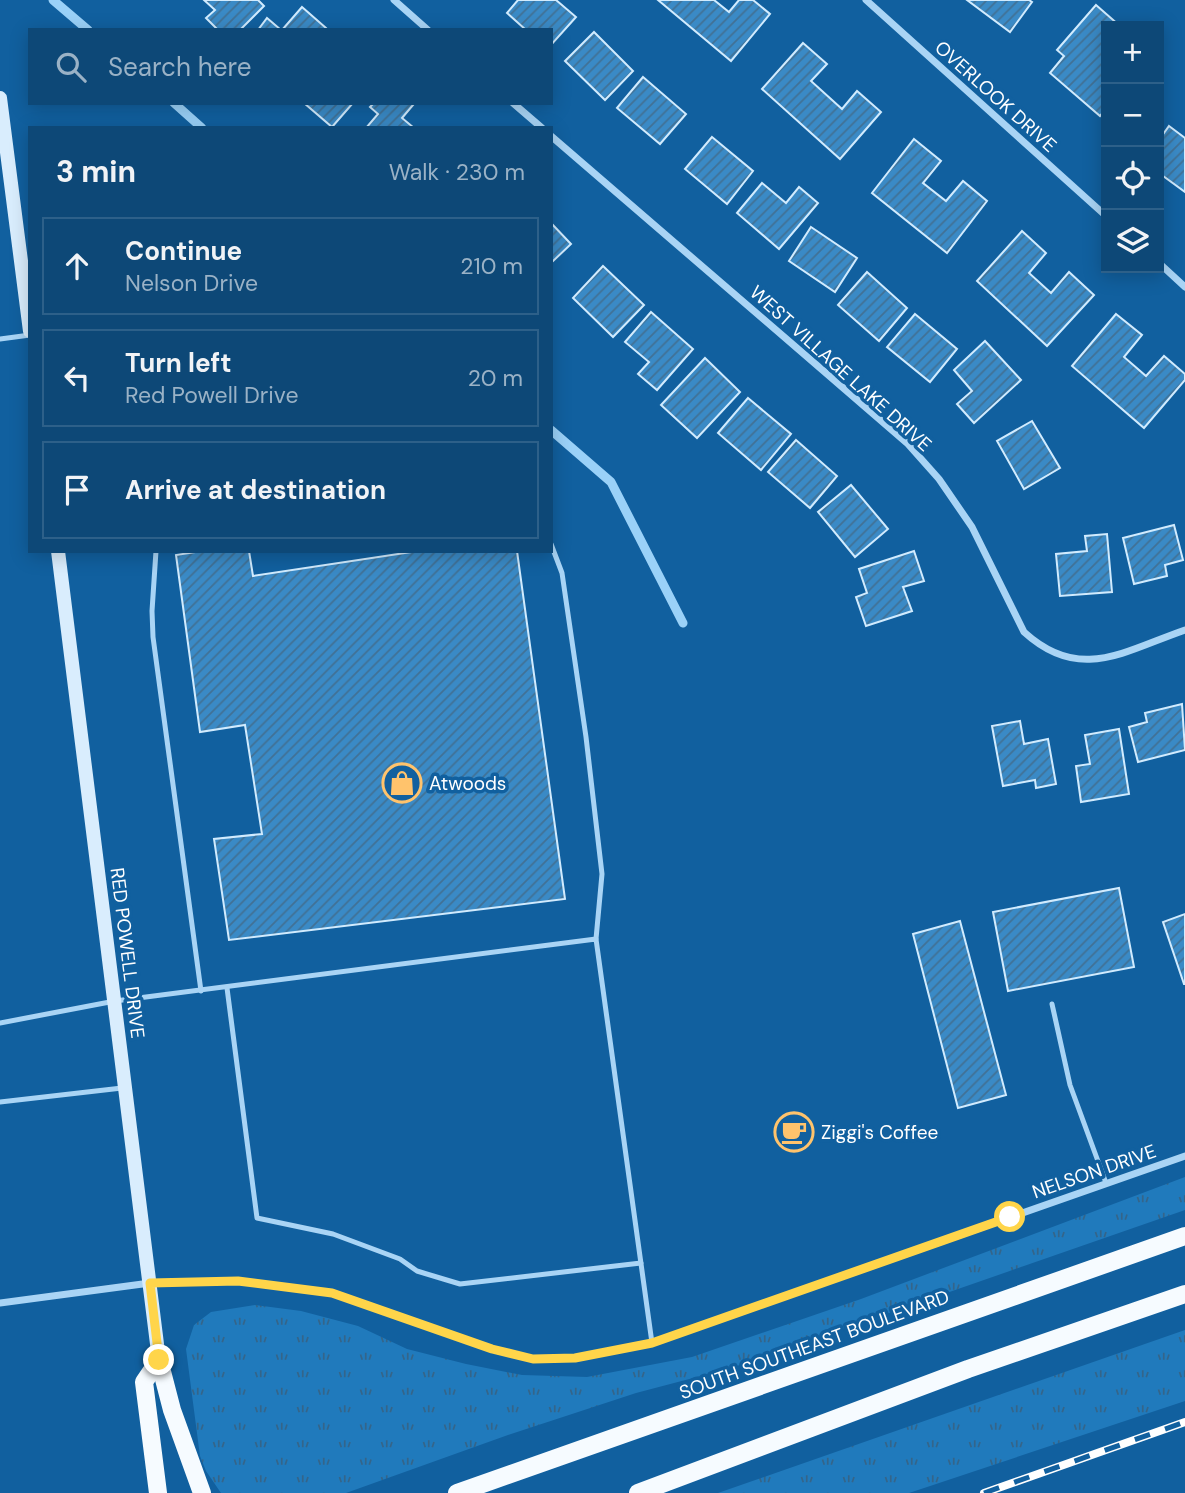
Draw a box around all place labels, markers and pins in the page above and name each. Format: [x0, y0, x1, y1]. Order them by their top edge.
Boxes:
shop icon: Atwoods [381, 762, 423, 804]
place label: Atwoods [429, 771, 506, 796]
cafe icon: Ziggi's Coffee [773, 1111, 815, 1153]
place label: Ziggi's Coffee [821, 1120, 938, 1145]

